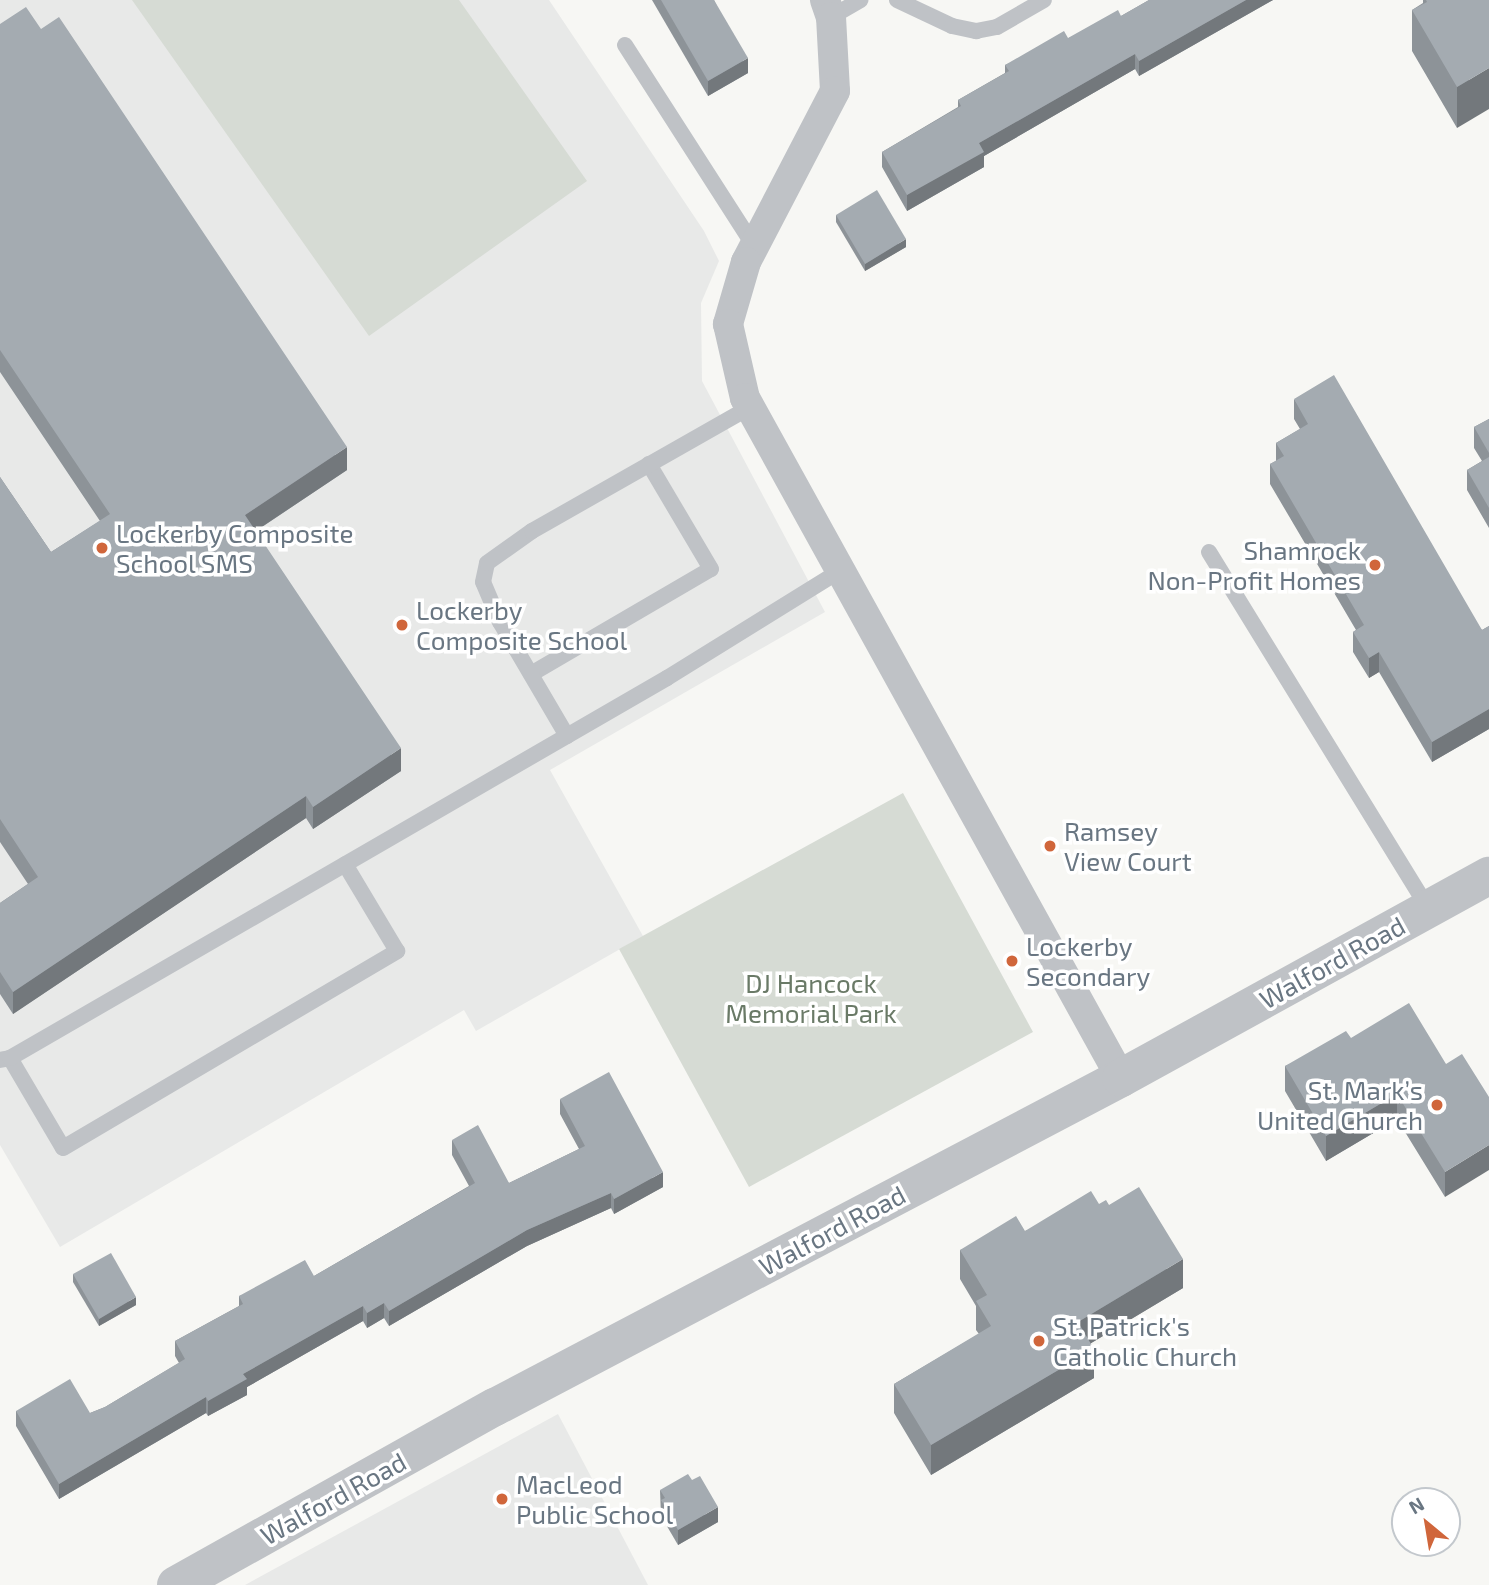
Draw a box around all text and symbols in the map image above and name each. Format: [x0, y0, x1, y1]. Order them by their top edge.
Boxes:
place label: Lockerby Composite School SMS [116, 517, 354, 578]
place label: Shamrock Non-Profit Homes [1147, 534, 1361, 596]
marker: Lockerby Composite School SMS [94, 540, 110, 556]
marker: Shamrock Non-Profit Homes [1367, 557, 1383, 573]
place label: Lockerby Composite School [416, 594, 627, 656]
marker: Lockerby Composite School [394, 617, 410, 633]
place label: Ramsey View Court [1064, 815, 1192, 876]
marker: Ramsey View Court [1042, 838, 1058, 854]
street label: Walford Road [1254, 909, 1410, 1015]
place label: Lockerby Secondary [1026, 930, 1150, 992]
marker: Lockerby Secondary [1004, 953, 1020, 969]
park label: DJ Hancock Memorial Park [725, 967, 897, 1028]
place label: St. Mark’s United Church [1257, 1074, 1423, 1136]
marker: St. Mark’s United Church [1429, 1097, 1445, 1113]
street label: Walford Road [753, 1178, 911, 1282]
place label: St. Patrick's Catholic Church [1053, 1310, 1237, 1372]
marker: St. Patrick's Catholic Church [1031, 1333, 1047, 1349]
street label: Walford Road [255, 1445, 411, 1551]
place label: MacLeod Public School [516, 1468, 673, 1530]
north arrow [1391, 1487, 1461, 1557]
marker: MacLeod Public School [494, 1491, 510, 1507]
text: N [1405, 1492, 1428, 1519]

